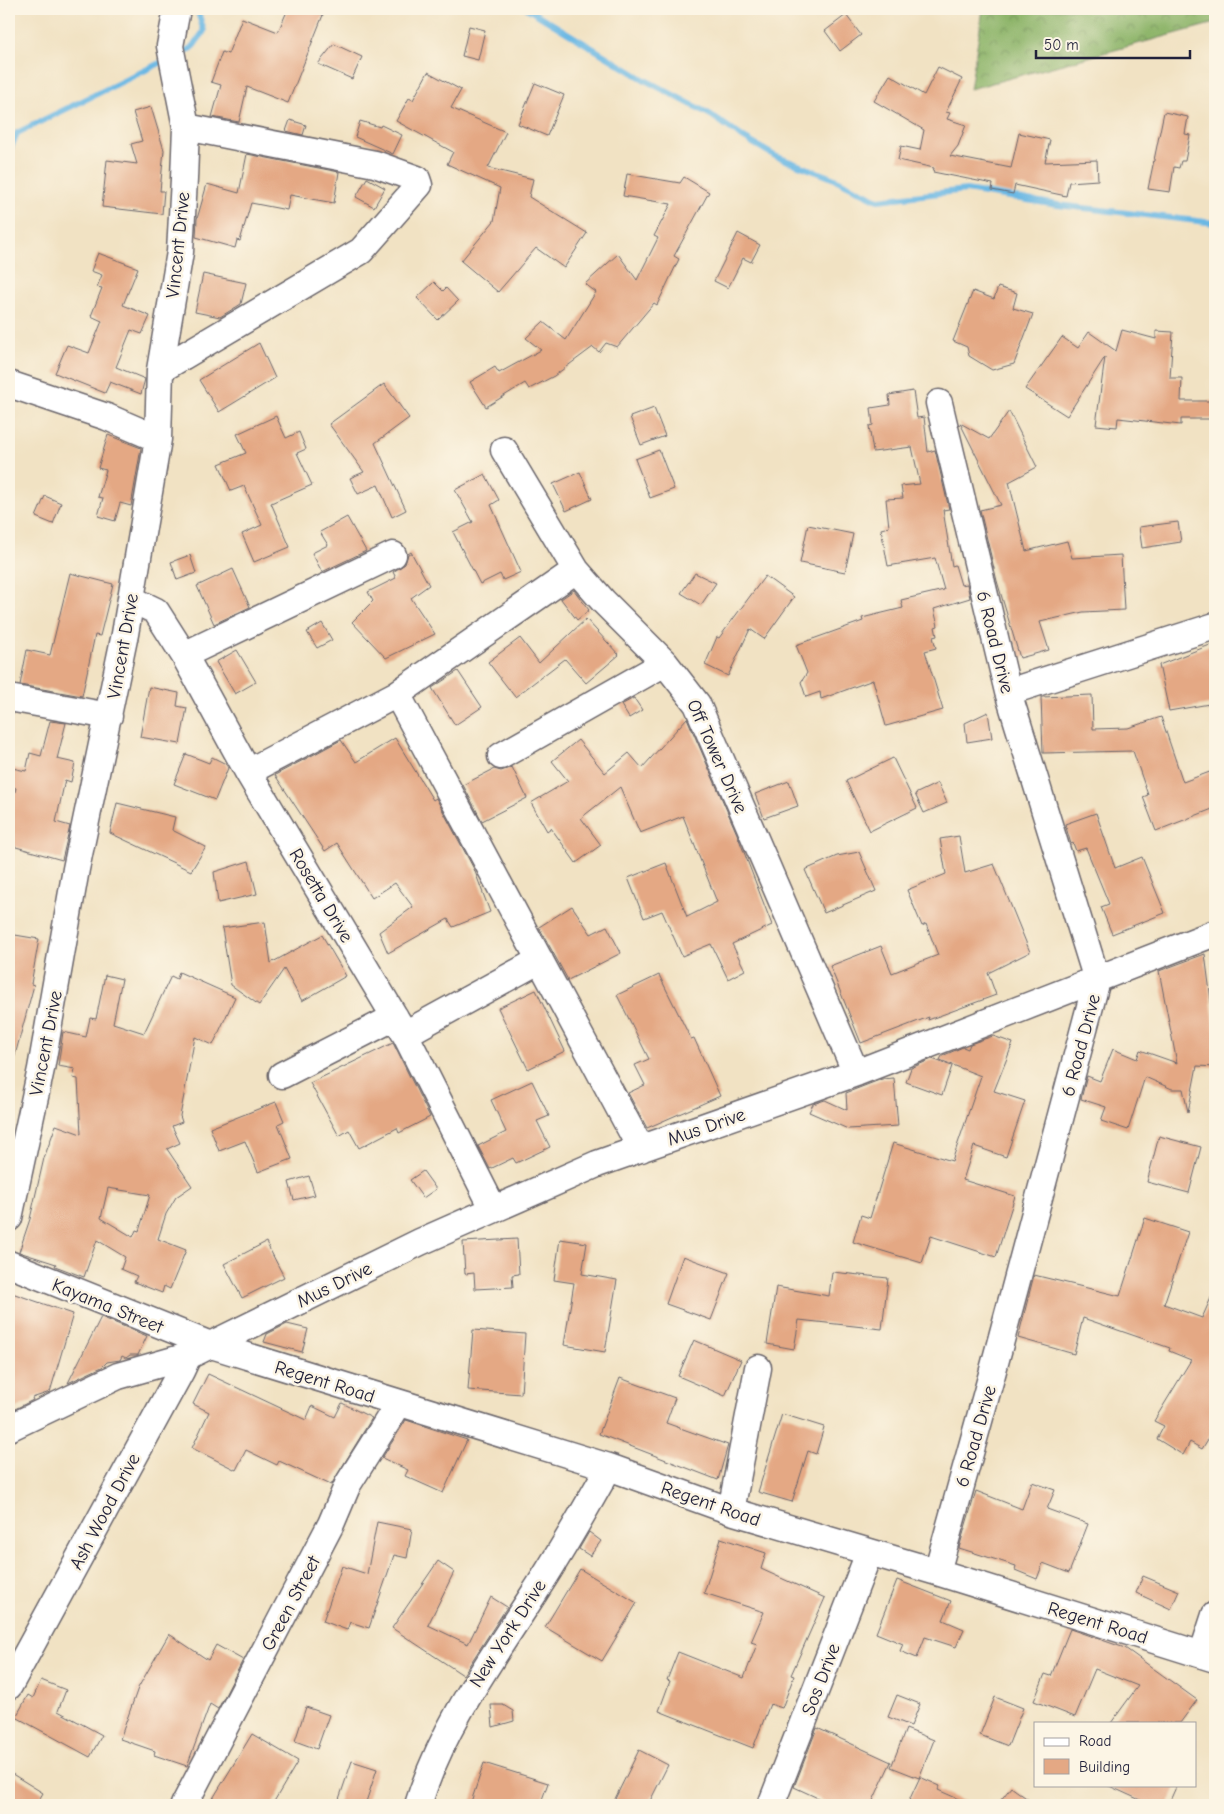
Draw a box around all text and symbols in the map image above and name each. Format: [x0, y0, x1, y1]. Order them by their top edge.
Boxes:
scale bar [1036, 28, 1190, 60]
text: 50 m [1044, 36, 1079, 54]
street label: Vincent Drive [161, 191, 195, 299]
street label: 6 Road Drive [972, 589, 1018, 696]
street label: Vincent Drive [103, 592, 143, 701]
street label: Off Tower Drive [682, 696, 752, 817]
street label: Rosetta Drive [284, 845, 358, 947]
street label: Vincent Drive [25, 989, 67, 1098]
street label: 6 Road Drive [1057, 992, 1105, 1099]
street label: Mus Drive [665, 1103, 748, 1150]
street label: Mus Drive [293, 1257, 376, 1312]
street label: Kayama Street [49, 1274, 167, 1338]
street label: Regent Road [272, 1356, 377, 1408]
street label: 6 Road Drive [951, 1383, 1001, 1490]
street label: Ash Wood Drive [65, 1450, 145, 1573]
street label: Regent Road [658, 1477, 763, 1531]
street label: Green Street [257, 1552, 325, 1655]
street label: New York Drive [465, 1576, 551, 1691]
street label: Regent Road [1045, 1597, 1150, 1649]
street label: Sos Drive [797, 1640, 845, 1719]
legend [1034, 1722, 1196, 1786]
text: Road [1079, 1732, 1111, 1750]
text: Building [1079, 1758, 1130, 1776]

